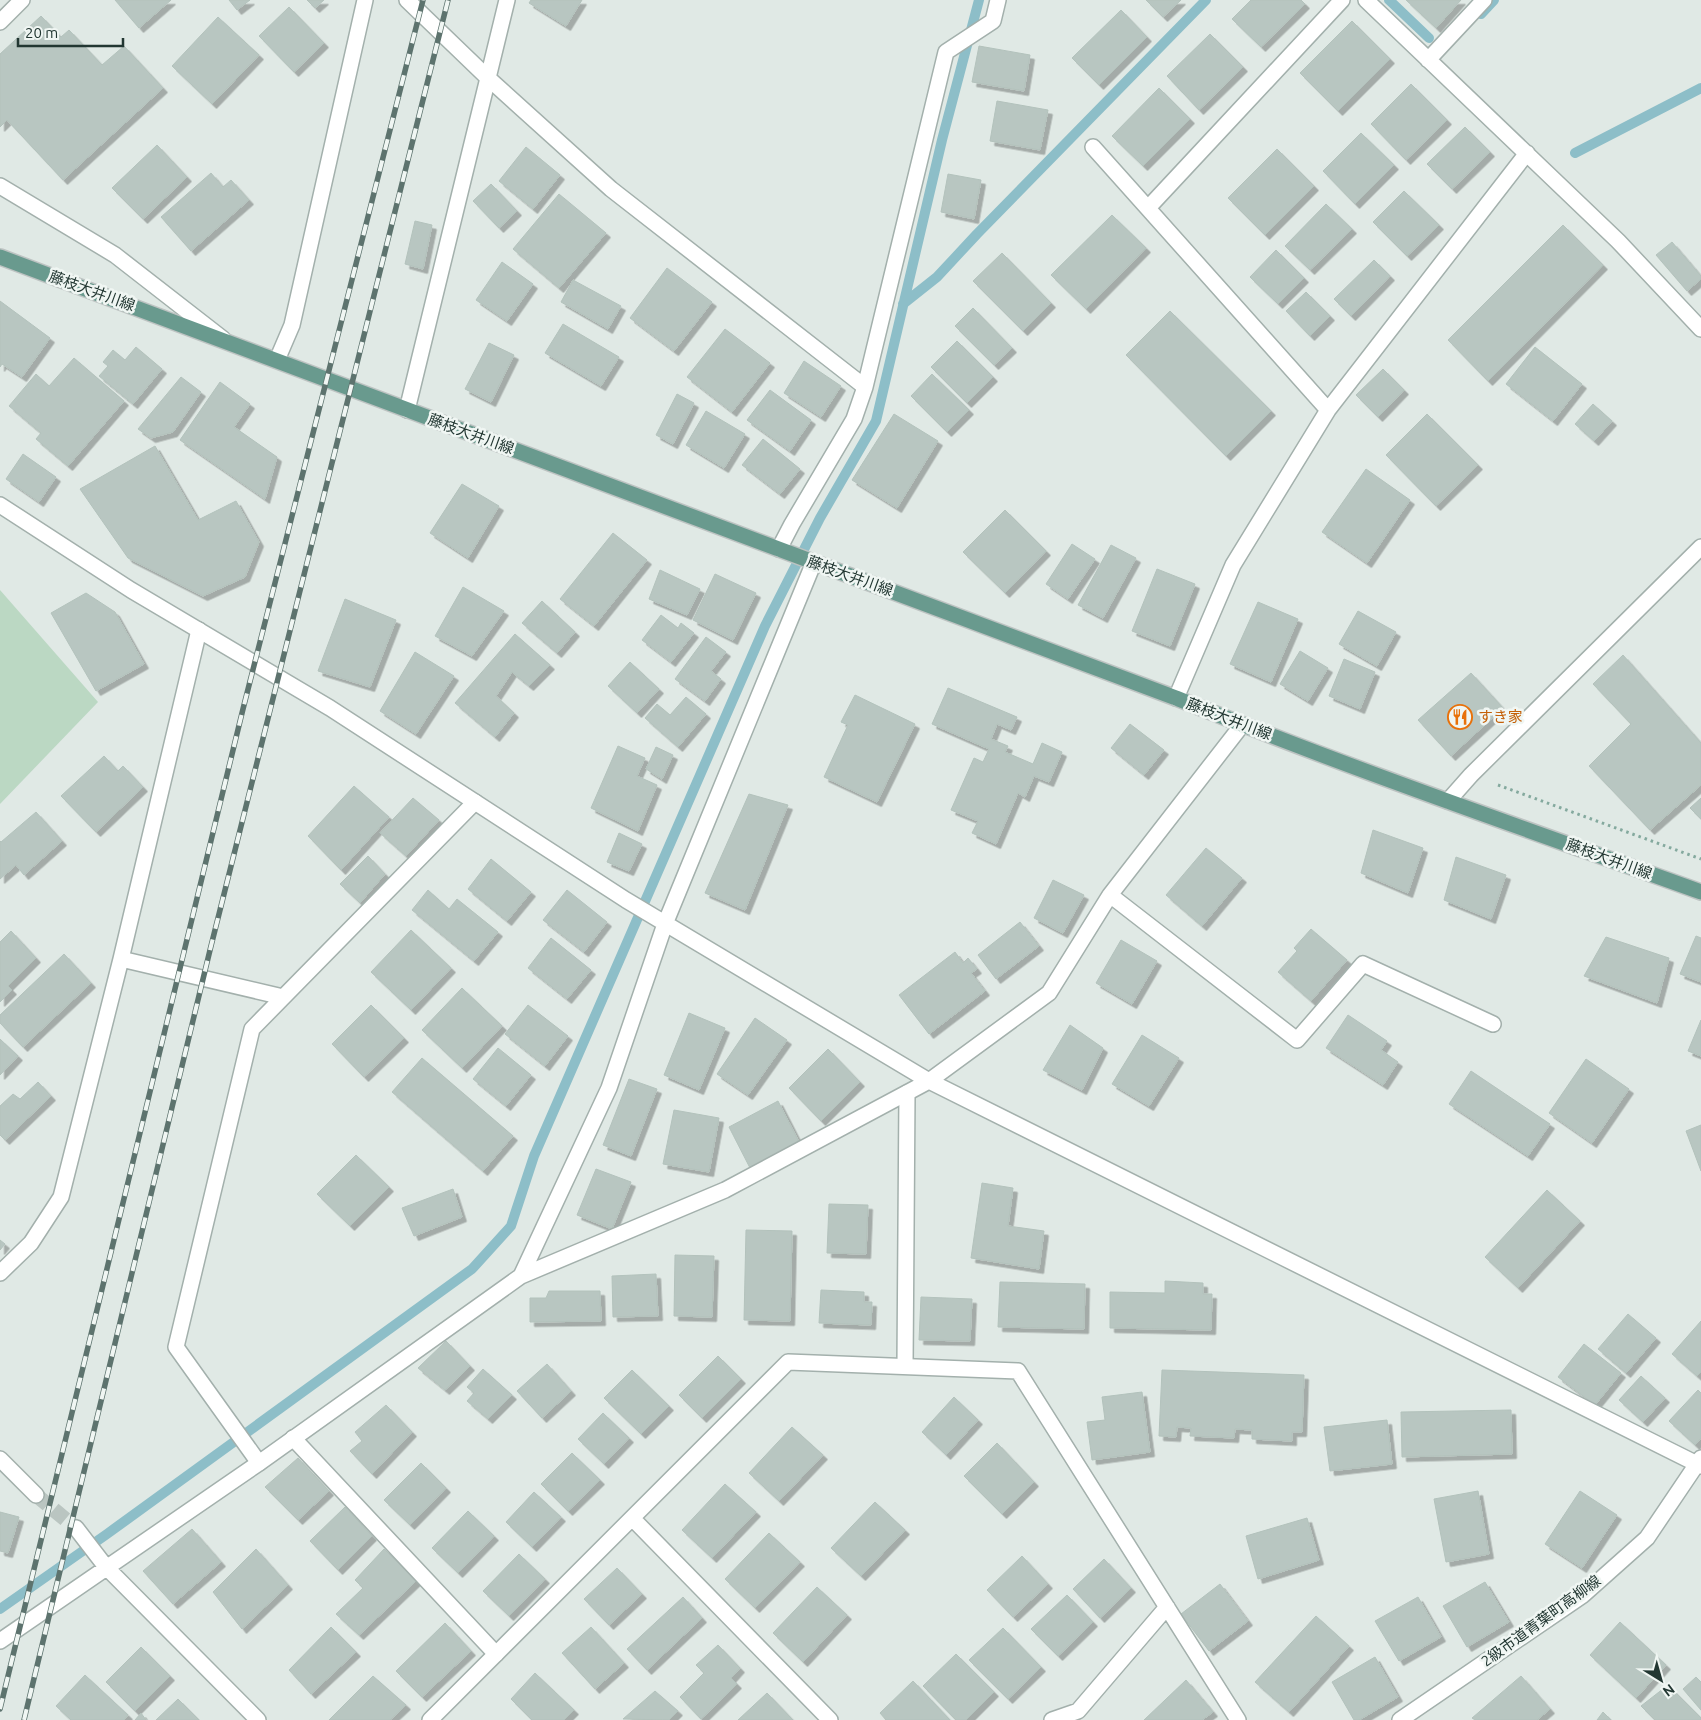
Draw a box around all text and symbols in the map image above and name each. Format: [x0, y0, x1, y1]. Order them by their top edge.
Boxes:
scale bar [18, 15, 122, 47]
text: 20 m [25, 24, 58, 41]
street label: 藤枝大井川線 [47, 267, 137, 314]
street label: 藤枝大井川線 [426, 410, 516, 457]
street label: 藤枝大井川線 [805, 552, 895, 599]
street label: 藤枝大井川線 [1184, 694, 1274, 743]
restaurant icon: すき家 [1447, 704, 1473, 730]
place label: すき家 [1478, 708, 1523, 725]
street label: 藤枝大井川線 [1564, 835, 1654, 882]
street label: 2級市道青葉町高柳線 [1478, 1572, 1604, 1670]
north arrow [1636, 1655, 1686, 1705]
text: N [1660, 1681, 1678, 1700]

